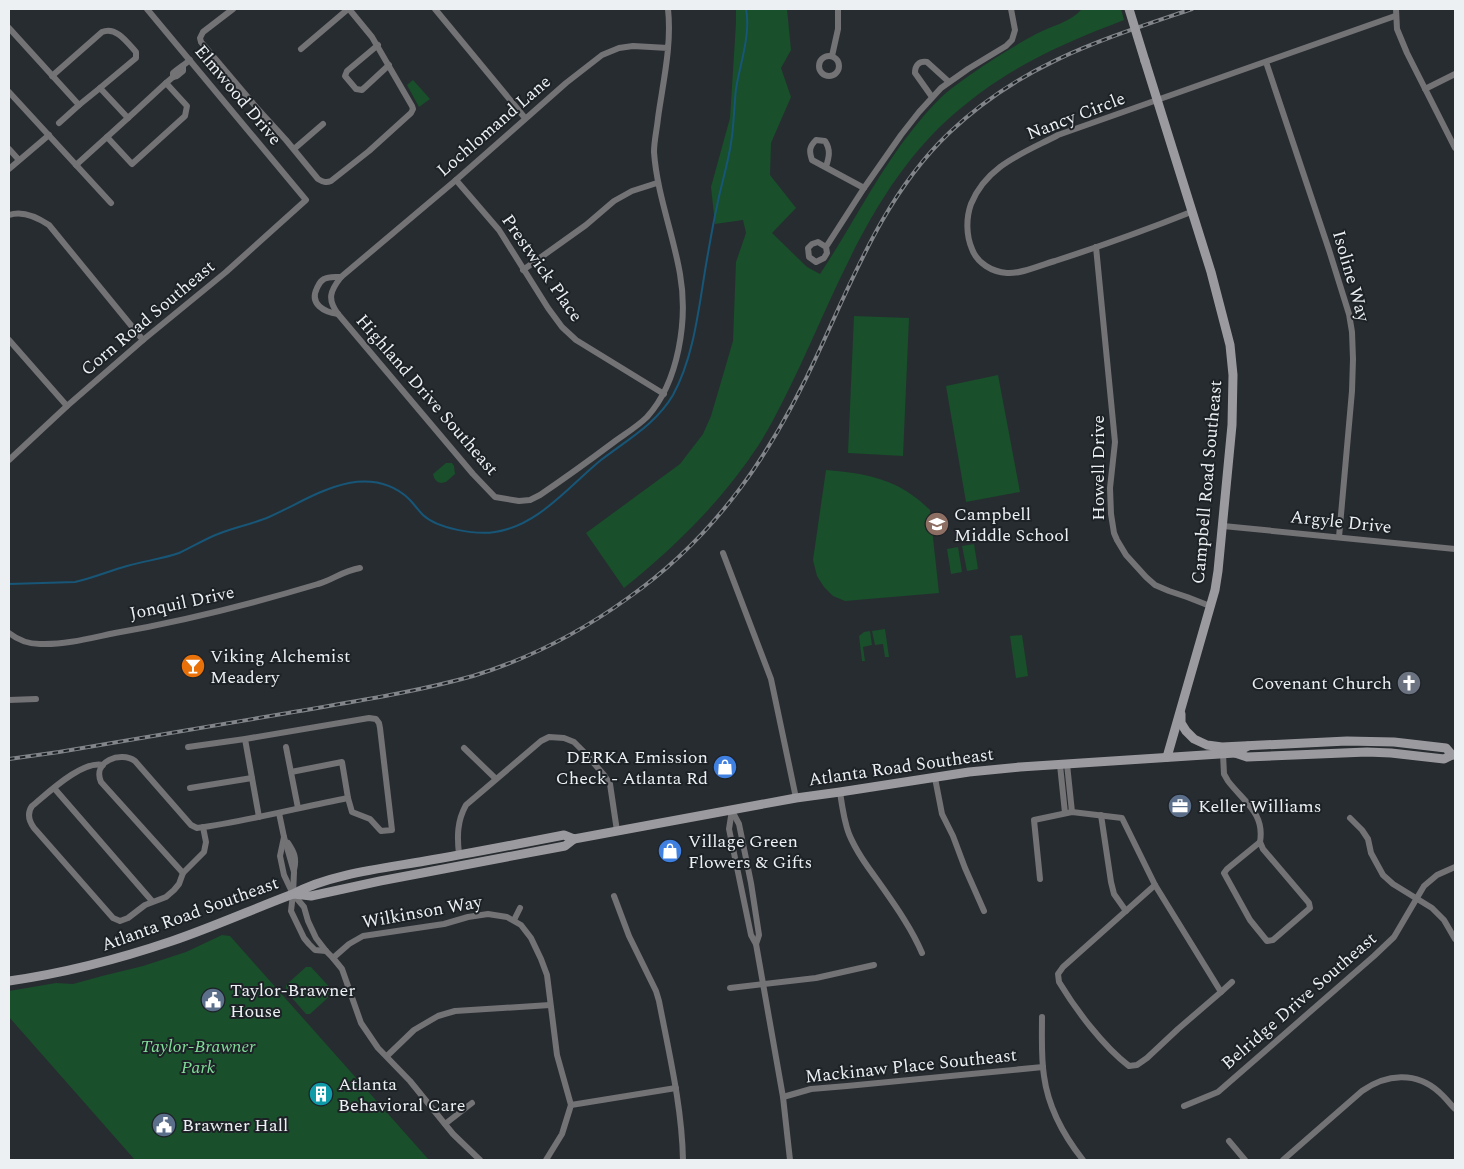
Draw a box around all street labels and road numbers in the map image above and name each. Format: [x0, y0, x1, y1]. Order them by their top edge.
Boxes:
street label: Elmwood Drive [188, 39, 288, 151]
street label: Lochlomand Lane [431, 69, 557, 183]
street label: Nancy Circle [1023, 85, 1129, 147]
street label: Prestwick Place [495, 208, 589, 328]
street label: Isoline Way [1325, 227, 1377, 326]
street label: Corn Road Southeast [75, 254, 221, 382]
street label: Highland Drive Southeast [349, 308, 505, 482]
street label: Campbell Road Southeast [1185, 379, 1229, 585]
street label: Howell Drive [1085, 415, 1112, 521]
street label: Argyle Drive [1289, 503, 1393, 541]
street label: Jonquil Drive [127, 579, 237, 627]
street label: Atlanta Road Southeast [807, 741, 995, 793]
street label: Atlanta Road Southeast [98, 869, 282, 959]
street label: Wilkinson Way [360, 888, 485, 936]
street label: Belridge Drive Southeast [1215, 926, 1383, 1076]
street label: Mackinaw Place Southeast [804, 1041, 1018, 1091]

